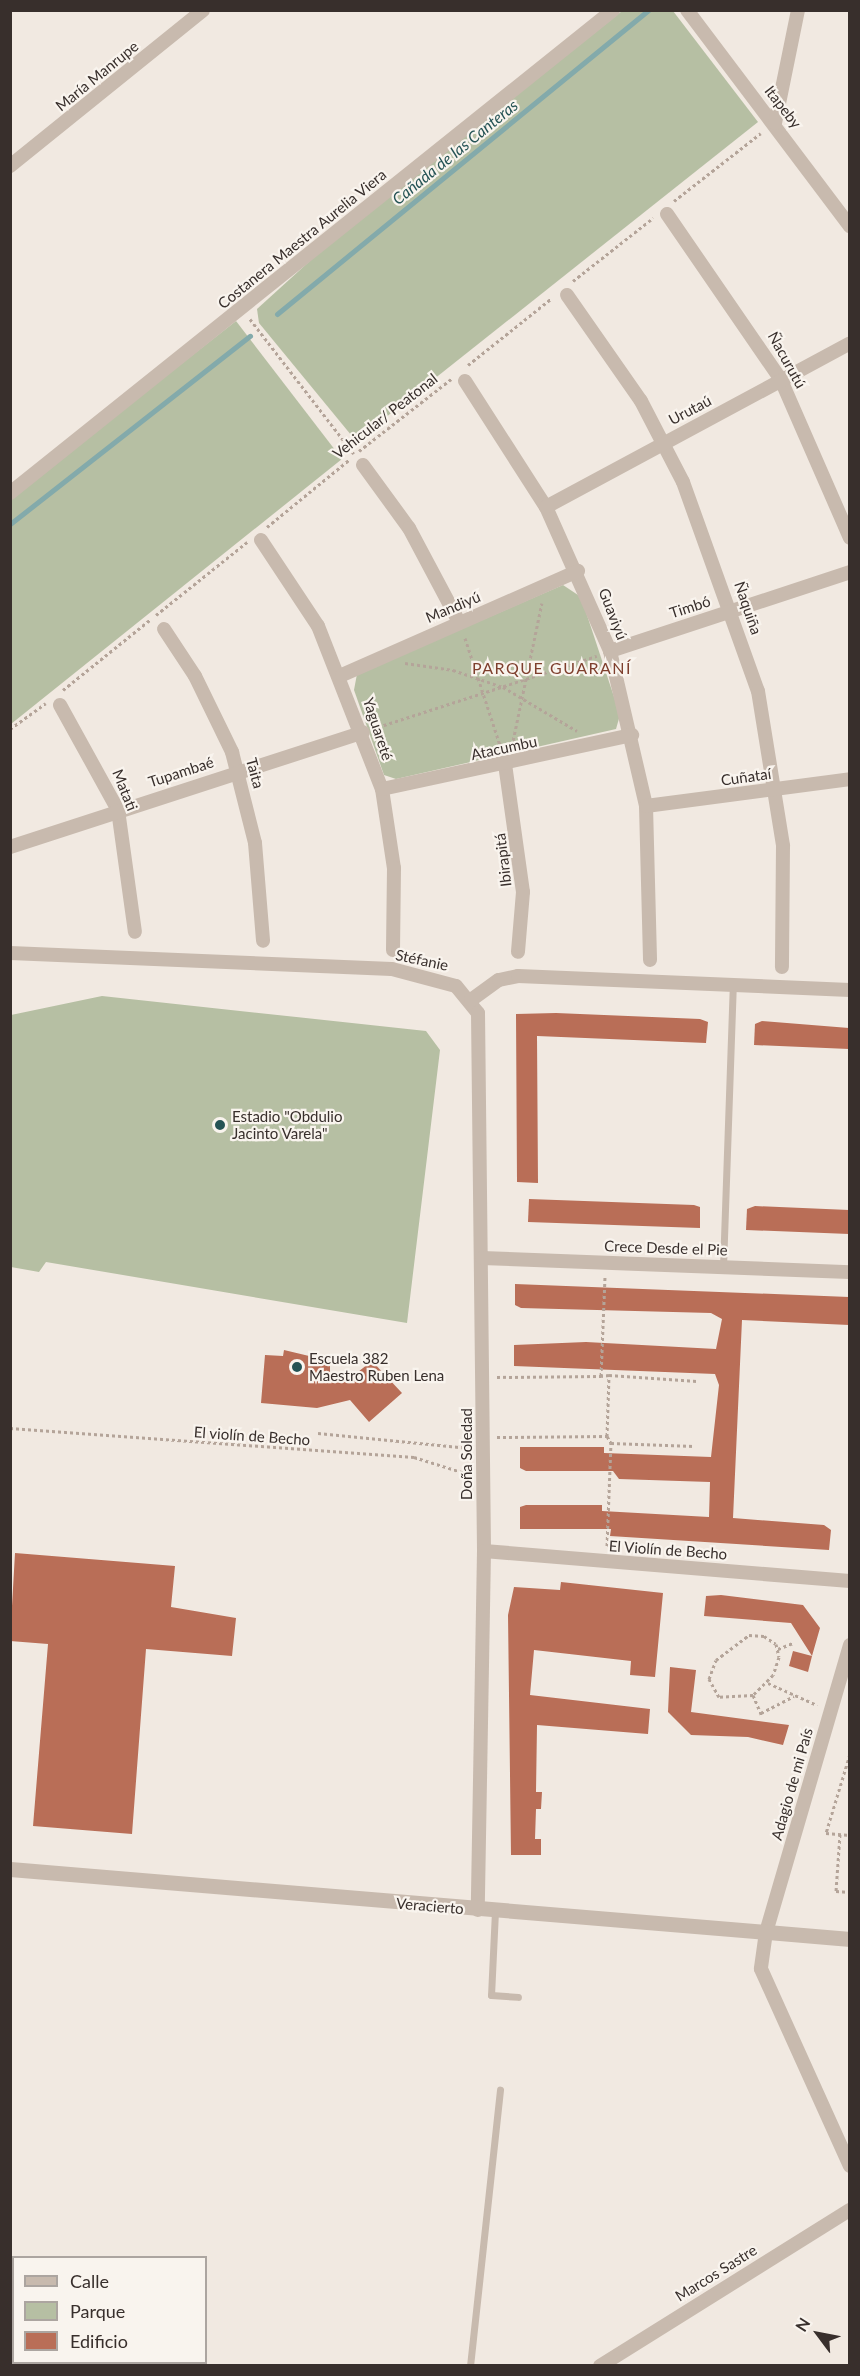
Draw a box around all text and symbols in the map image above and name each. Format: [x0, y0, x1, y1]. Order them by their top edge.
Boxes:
street label: María Manrupe [52, 37, 142, 115]
street label: Itapeby [761, 82, 805, 132]
water label: Cañada de las Canteras [388, 95, 522, 209]
street label: Costanera Maestra Aurelia Viera [214, 165, 390, 313]
street label: Ñacurutú [764, 329, 810, 391]
street label: Vehicular/ Peatonal [329, 370, 441, 462]
street label: Urutaú [666, 391, 714, 429]
street label: Ñaquiña [731, 579, 765, 637]
street label: Guaviyú [595, 586, 631, 642]
street label: Mandiyú [423, 587, 483, 627]
street label: Timbó [667, 592, 713, 622]
district label: PARQUE GUARANÍ [472, 658, 632, 678]
street label: Yaguareté [359, 695, 397, 763]
street label: Atacumbu [469, 732, 539, 764]
street label: Tupambaé [146, 753, 216, 791]
street label: Taita [242, 756, 268, 790]
street label: Cuñataí [720, 765, 772, 789]
street label: Matati [109, 767, 141, 813]
street label: Ibirapitá [491, 832, 515, 888]
street label: Stéfanie [394, 946, 450, 974]
place label: Estadio "Obdulio Jacinto Varela" [232, 1107, 342, 1142]
marker: Estadio "Obdulio Jacinto Varela" [213, 1118, 227, 1132]
street label: Crece Desde el Pie [604, 1237, 728, 1259]
place label: Escuela 382 Maestro Ruben Lena [309, 1349, 444, 1384]
marker: Escuela 382 Maestro Ruben Lena [290, 1360, 304, 1374]
street label: Doña Soledad [458, 1408, 476, 1500]
street label: El violín de Becho [193, 1423, 311, 1449]
street label: El Violín de Becho [608, 1537, 728, 1563]
street label: Adagio de mi País [767, 1726, 817, 1842]
street label: Veracierto [395, 1894, 465, 1918]
street label: Marcos Sastre [672, 2241, 760, 2305]
legend [12, 2256, 207, 2364]
text: Calle [70, 2270, 109, 2292]
text: Parque [70, 2300, 125, 2322]
north arrow [788, 2304, 848, 2364]
text: N [791, 2314, 814, 2334]
text: Edificio [70, 2330, 128, 2352]

